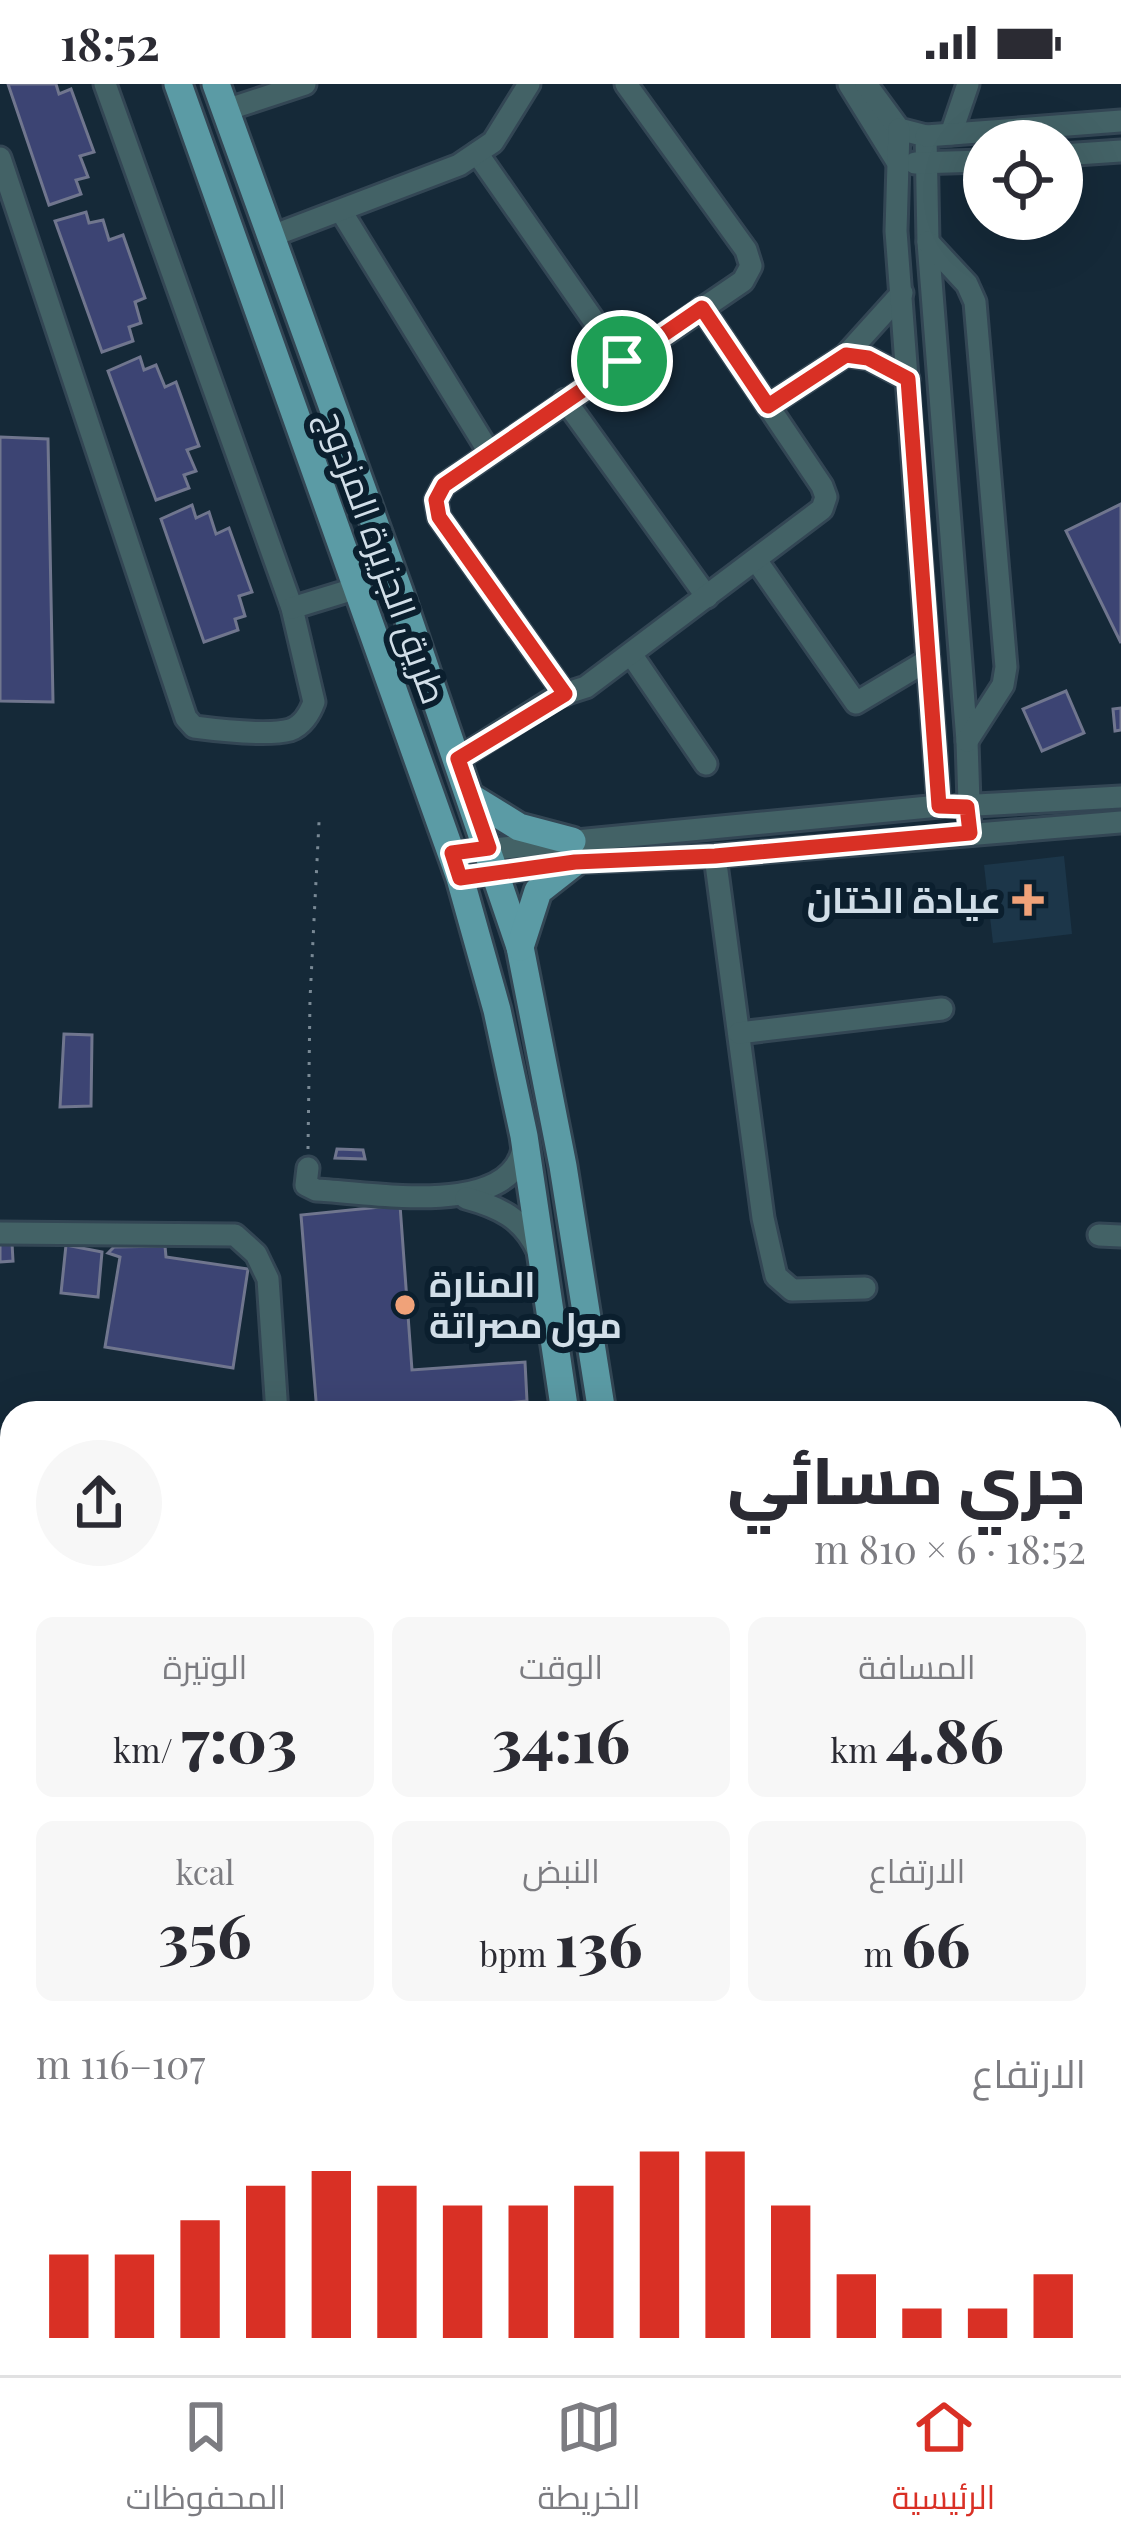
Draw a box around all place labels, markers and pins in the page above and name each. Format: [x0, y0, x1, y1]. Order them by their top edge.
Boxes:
pin [571, 310, 673, 412]
place label: عيادة الختان [807, 874, 1001, 922]
marker: عيادة الختان [1012, 884, 1044, 916]
place label: المنارة مول مصراتة [429, 1258, 622, 1348]
marker: المنارة مول مصراتة [392, 1292, 418, 1318]

